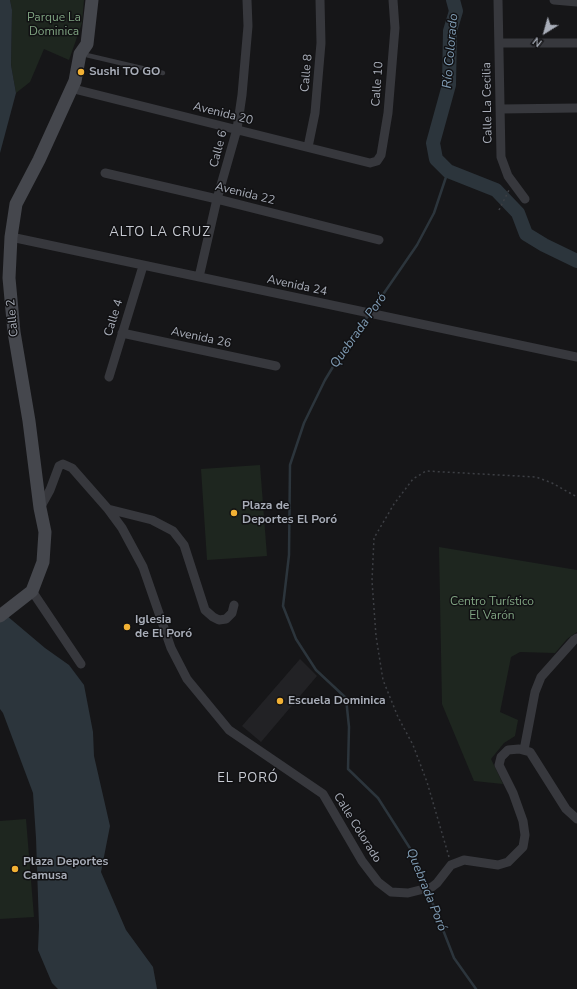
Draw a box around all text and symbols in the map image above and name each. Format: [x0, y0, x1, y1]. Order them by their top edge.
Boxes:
park label: Parque La Dominica [27, 11, 81, 39]
north arrow [525, 12, 565, 52]
water label: Río Colorado [440, 13, 462, 89]
text: N [530, 34, 545, 50]
street label: Calle 8 [298, 53, 316, 93]
street label: Calle 10 [369, 61, 387, 107]
street label: Calle La Cecilia [480, 62, 496, 144]
place label: Sushi TO GO [89, 65, 161, 79]
marker: Sushi TO GO [76, 67, 86, 77]
street label: Avenida 20 [191, 100, 255, 128]
street label: Calle 6 [207, 129, 231, 169]
street label: Avenida 22 [213, 180, 277, 208]
district label: ALTO LA CRUZ [109, 225, 211, 241]
street label: Avenida 24 [265, 273, 329, 299]
water label: Quebrada Poró [327, 290, 391, 372]
street label: Calle 2 [4, 298, 22, 338]
street label: Calle 4 [102, 298, 126, 338]
street label: Avenida 26 [169, 325, 233, 351]
place label: Plaza de Deportes El Poró [242, 499, 337, 527]
marker: Plaza de Deportes El Poró [229, 508, 239, 518]
park label: Centro Turístico El Varón [450, 595, 534, 623]
place label: Iglesia de El Poró [135, 613, 192, 641]
marker: Iglesia de El Poró [122, 622, 132, 632]
place label: Escuela Dominica [288, 694, 386, 708]
marker: Escuela Dominica [275, 696, 285, 706]
district label: EL PORÓ [217, 771, 279, 787]
street label: Calle Colorado [330, 790, 384, 866]
water label: Quebrada Poró [402, 846, 450, 934]
place label: Plaza Deportes Camusa [23, 855, 108, 883]
marker: Plaza Deportes Camusa [10, 864, 20, 874]

